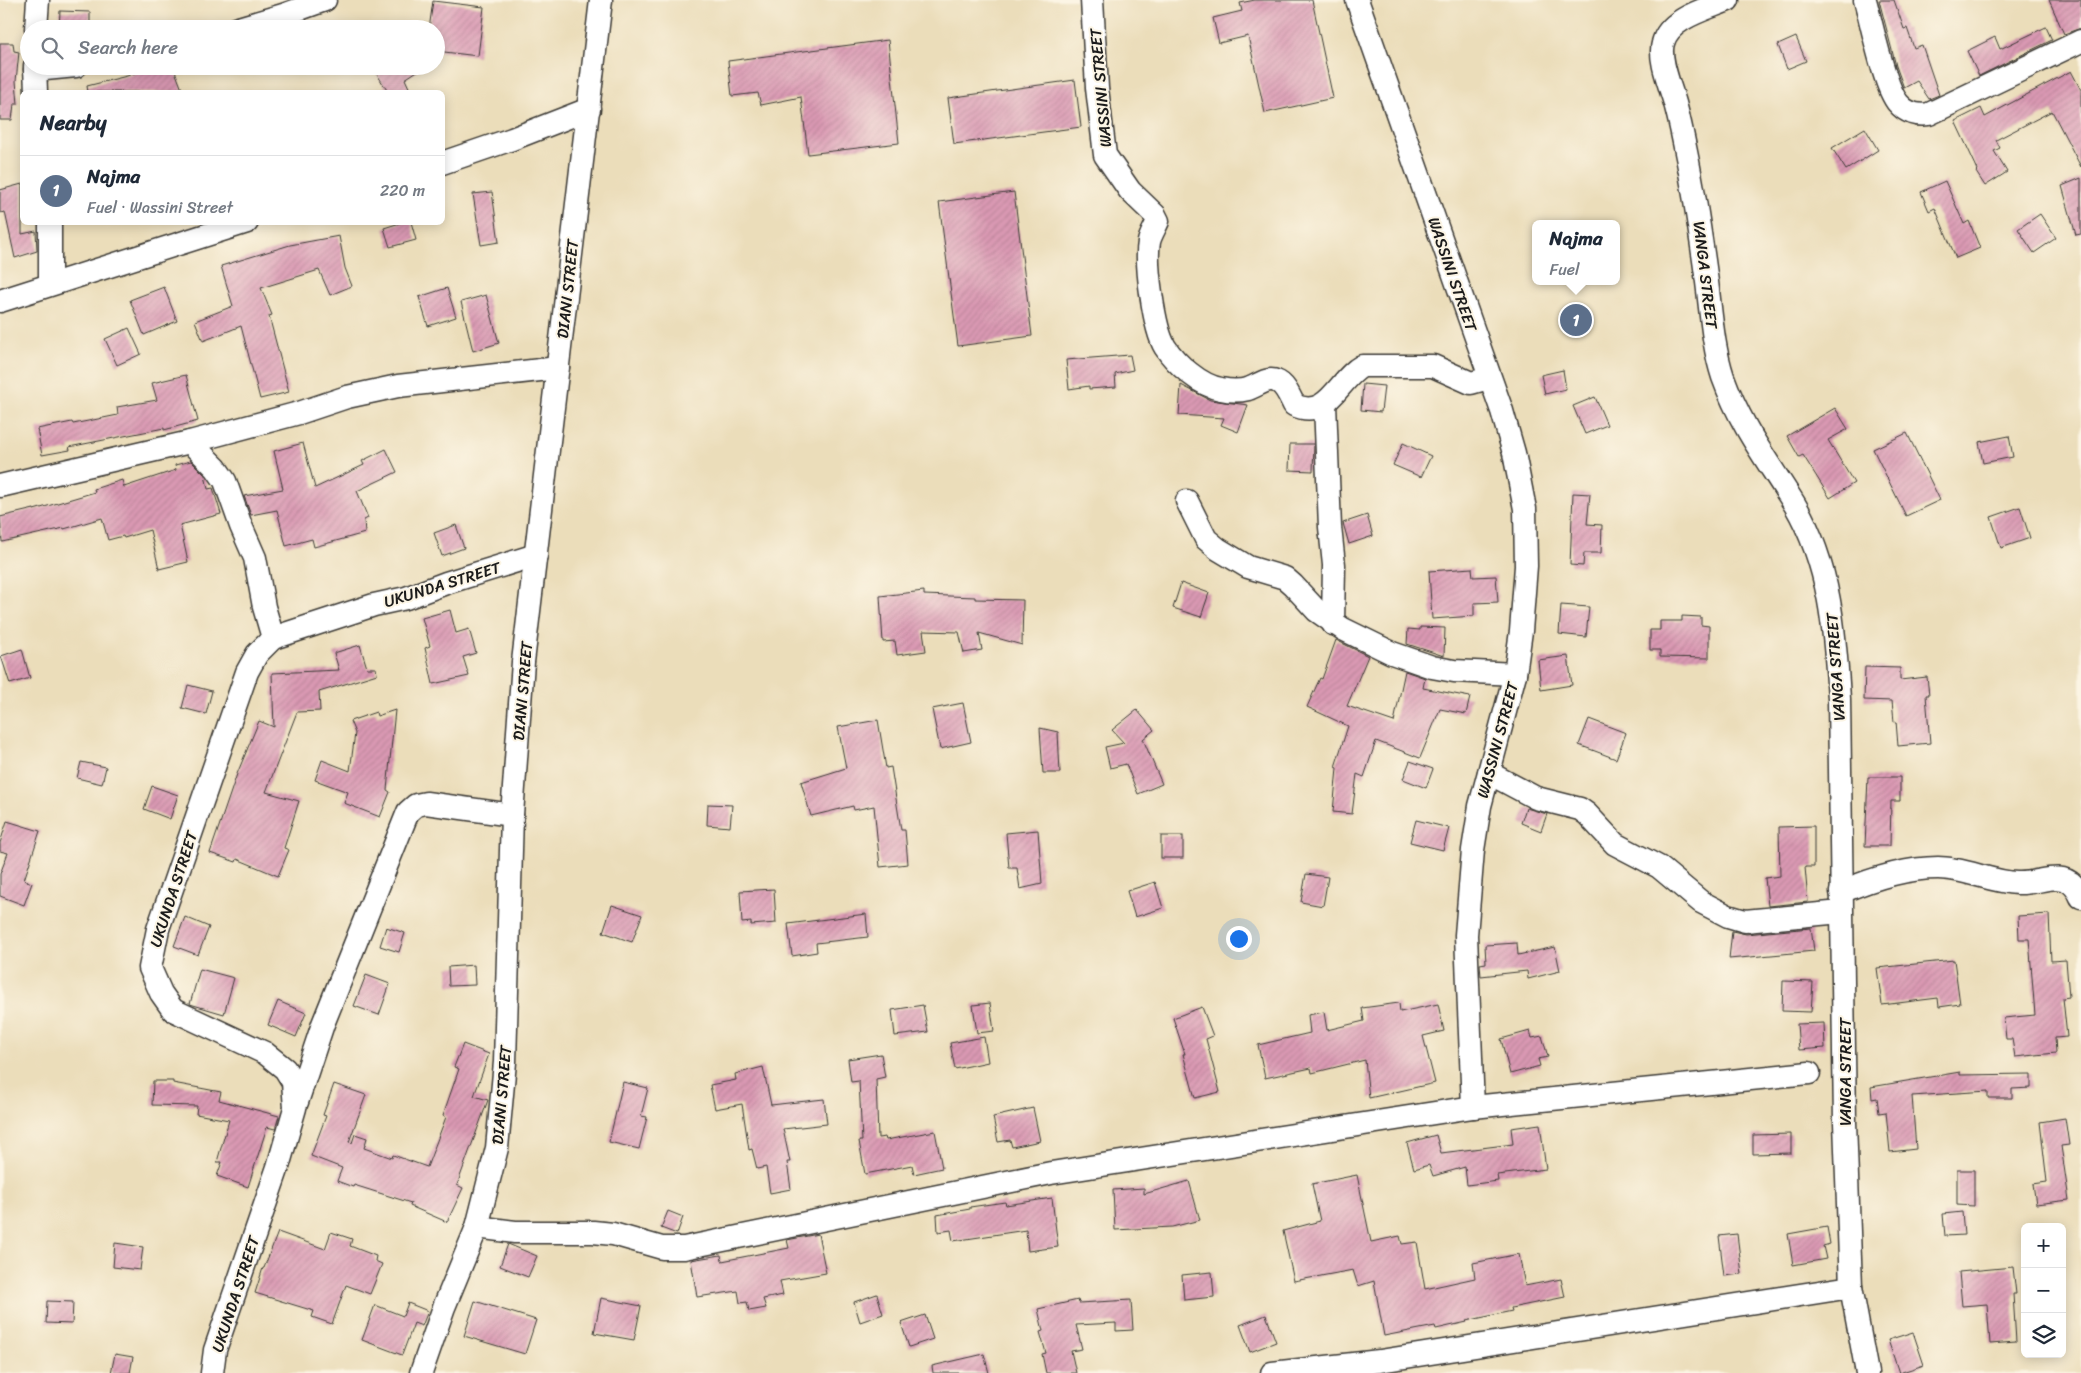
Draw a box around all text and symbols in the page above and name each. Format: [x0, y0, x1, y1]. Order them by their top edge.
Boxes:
search box [20, 20, 445, 75]
street label: WASSINI STREET [1081, 26, 1120, 149]
text: Search here [78, 31, 178, 64]
icon: search [38, 34, 66, 62]
text: Nearby [40, 104, 106, 142]
text: Najma [87, 160, 140, 193]
text: 1 [53, 176, 59, 205]
text: 220 m [380, 176, 425, 205]
text: Fuel · Wassini Street [87, 193, 233, 222]
street label: WASSINI STREET [1419, 213, 1486, 337]
popup [1532, 220, 1620, 285]
street label: VANGA STREET [1685, 220, 1727, 332]
text: Najma [1549, 222, 1603, 255]
street label: DIANI STREET [548, 237, 587, 340]
text: Fuel [1549, 255, 1580, 284]
pin: 1 [1560, 301, 1592, 339]
street label: UKUNDA STREET [380, 553, 505, 616]
street label: VANGA STREET [1817, 611, 1854, 722]
street label: DIANI STREET [504, 639, 541, 742]
street label: WASSINI STREET [1468, 677, 1527, 801]
street label: UKUNDA STREET [141, 826, 206, 951]
your location [1226, 926, 1252, 952]
street label: VANGA STREET [1831, 1017, 1860, 1126]
street label: DIANI STREET [483, 1043, 520, 1146]
map controls [2021, 1223, 2066, 1358]
button: + [2021, 1223, 2066, 1268]
street label: UKUNDA STREET [203, 1231, 268, 1356]
button: − [2021, 1268, 2066, 1313]
button: layers [2021, 1313, 2066, 1358]

